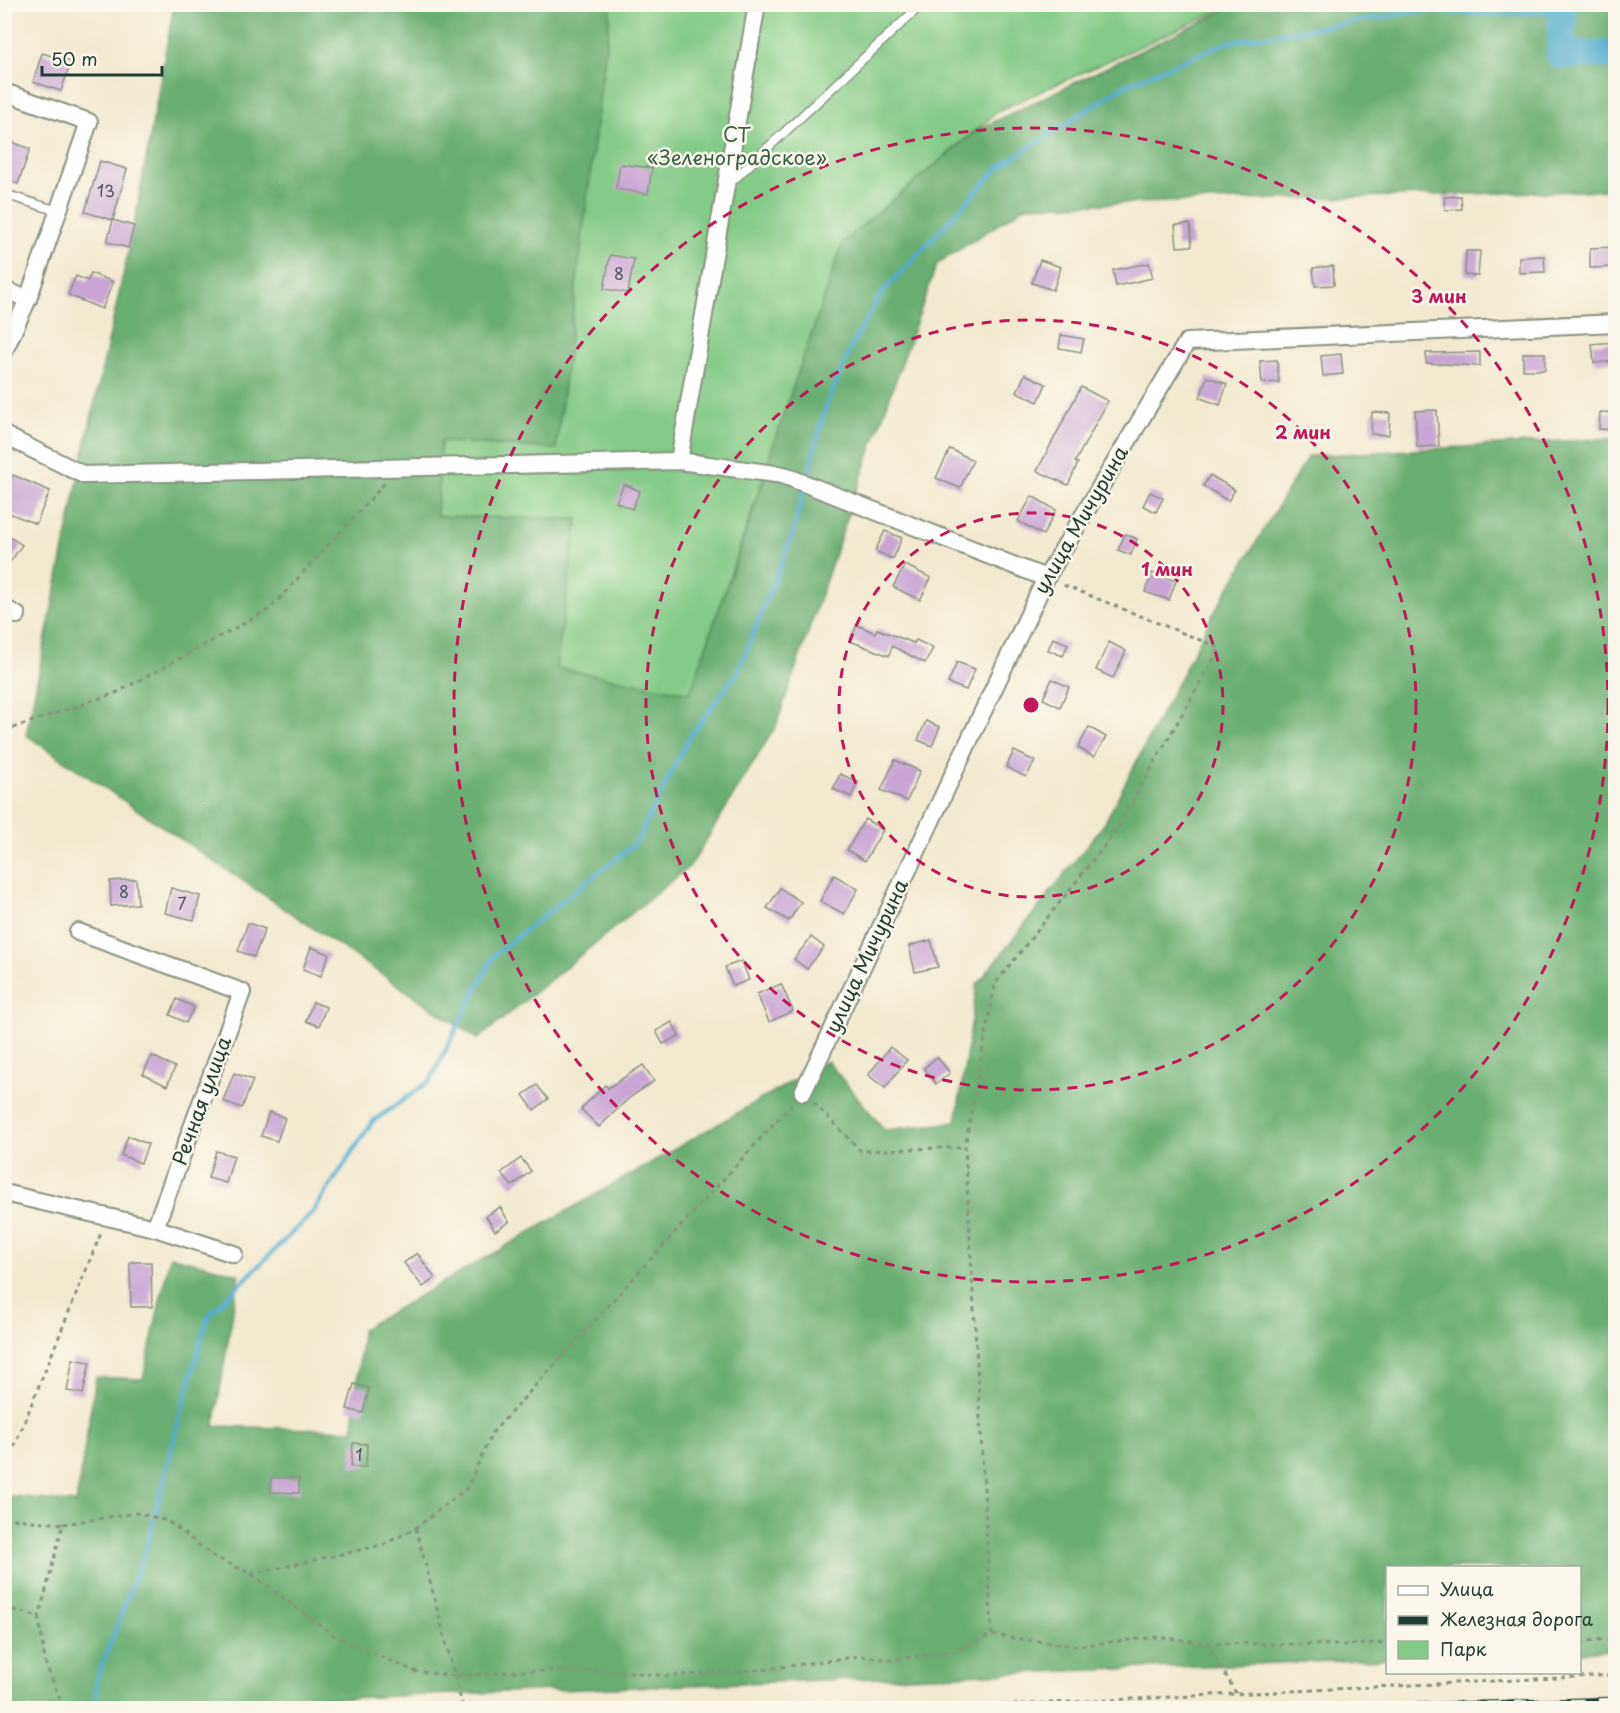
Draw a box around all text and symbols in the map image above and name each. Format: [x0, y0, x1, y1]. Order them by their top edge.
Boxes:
scale bar [42, 39, 162, 77]
text: 50 m [51, 45, 98, 72]
park label: СТ «Зеленоградское» [647, 119, 827, 172]
house number: 13 [97, 178, 115, 202]
house number: 8 [614, 261, 624, 285]
text: 3 мин [1411, 282, 1467, 309]
text: 2 мин [1275, 418, 1331, 445]
street label: улица Мичурина [1025, 439, 1135, 599]
text: 1 мин [1141, 555, 1193, 582]
centre of rings [1021, 695, 1041, 715]
street label: улица Мичурина [817, 873, 915, 1037]
house number: 8 [119, 879, 129, 903]
house number: 7 [177, 891, 187, 915]
street label: Речная улица [164, 1032, 238, 1169]
house number: 1 [355, 1442, 363, 1466]
legend [1386, 1566, 1581, 1674]
text: Улица [1440, 1575, 1494, 1602]
text: Железная дорога [1440, 1605, 1594, 1632]
text: Парк [1440, 1635, 1487, 1662]

